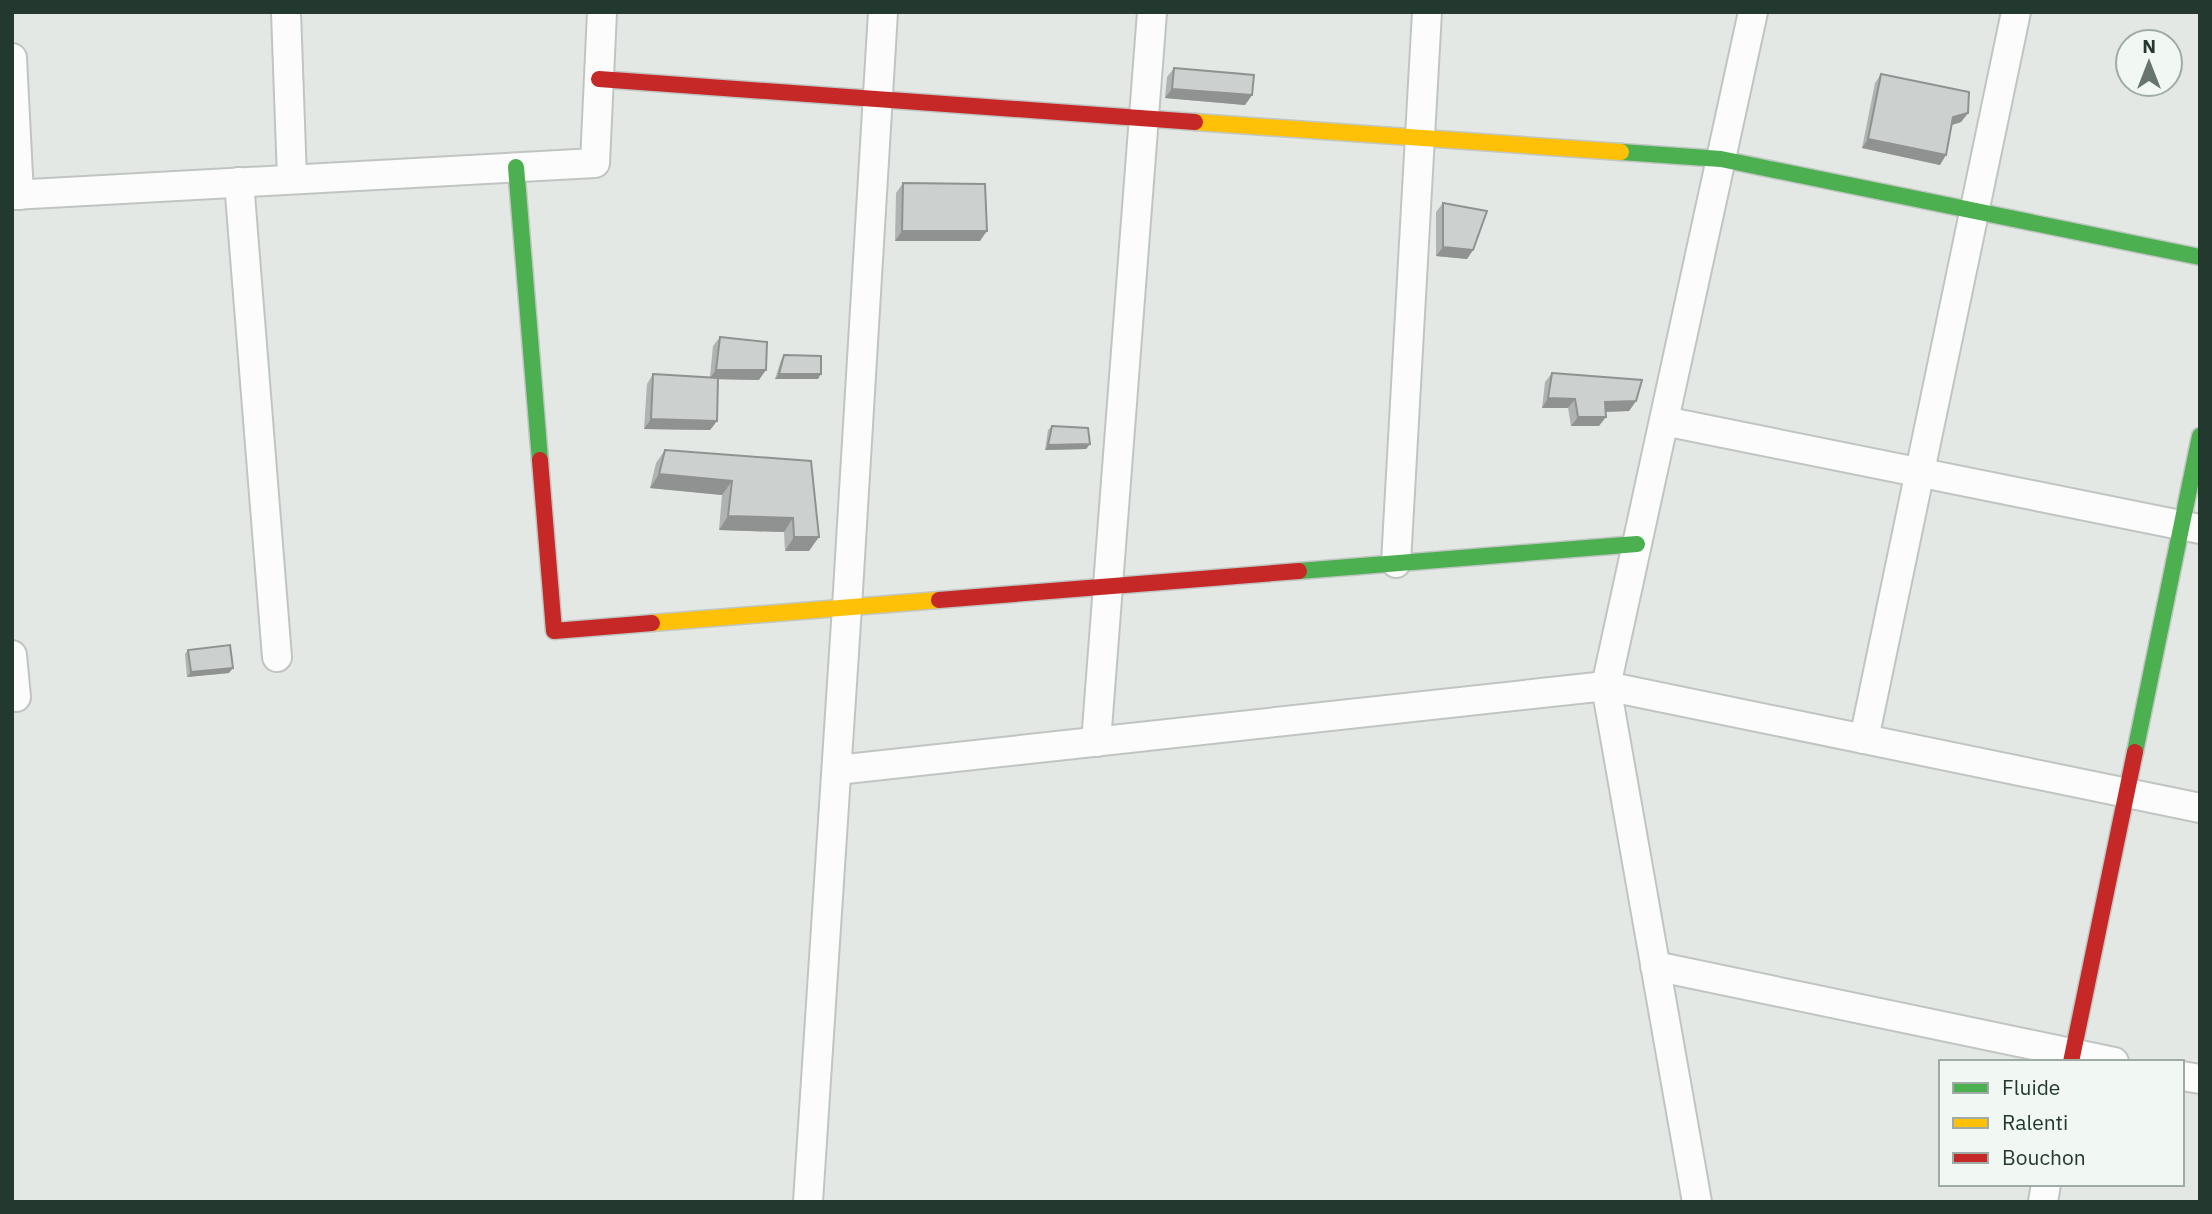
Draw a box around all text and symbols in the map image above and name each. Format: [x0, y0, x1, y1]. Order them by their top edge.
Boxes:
north arrow [2114, 28, 2184, 98]
text: N [2142, 34, 2156, 58]
legend [1939, 1060, 2184, 1186]
text: Fluide [2002, 1073, 2060, 1101]
text: Ralenti [2002, 1108, 2068, 1136]
text: Bouchon [2002, 1143, 2086, 1171]

